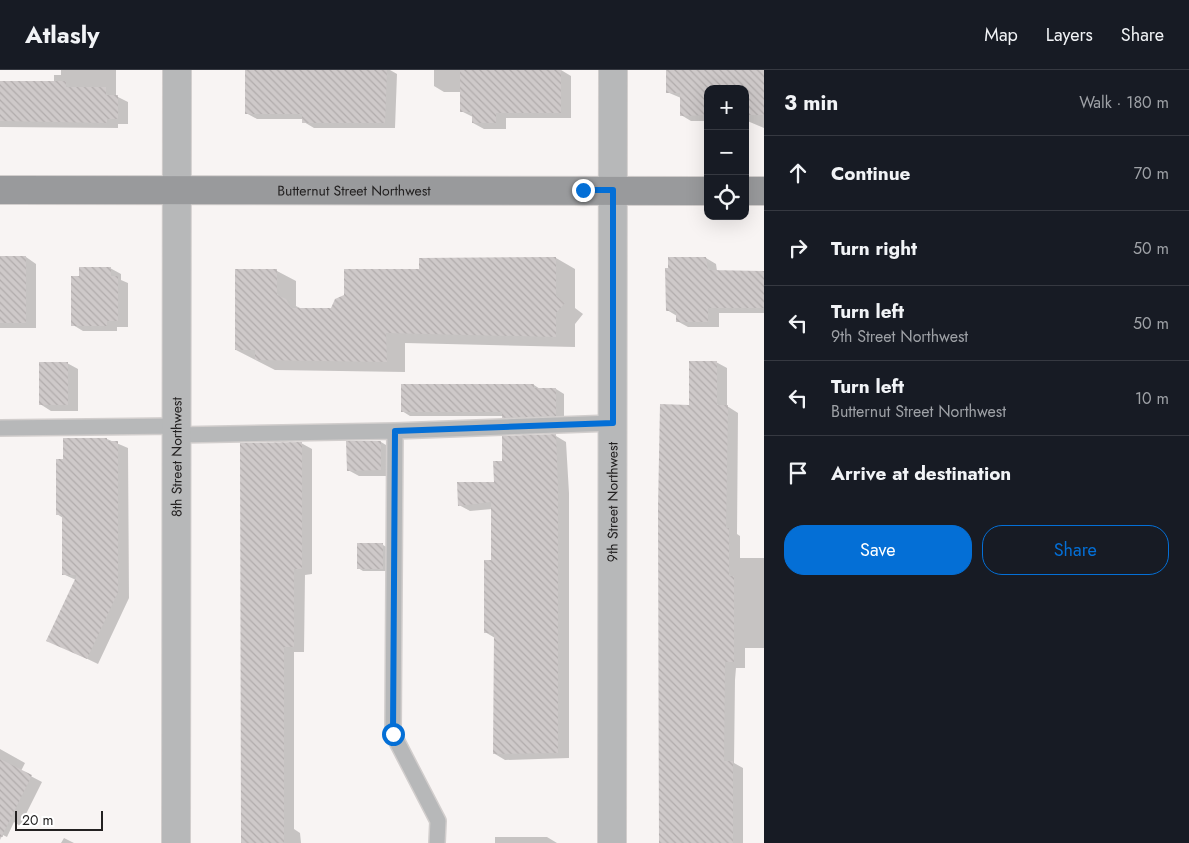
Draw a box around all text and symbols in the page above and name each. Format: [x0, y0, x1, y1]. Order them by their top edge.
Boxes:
text: Atlasly [25, 17, 100, 52]
text: Map [984, 22, 1018, 48]
text: Layers [1046, 22, 1093, 48]
text: Share [1121, 22, 1164, 48]
map controls [704, 85, 749, 220]
button: + [704, 85, 749, 130]
text: 3 min [784, 88, 838, 118]
text: Walk · 180 m [1079, 91, 1169, 114]
button: − [704, 130, 749, 175]
icon: ahead [784, 159, 812, 187]
text: Continue [831, 160, 910, 187]
text: 70 m [1134, 162, 1169, 185]
button: locate [704, 175, 749, 220]
route end [572, 179, 595, 202]
street label: Butternut Street Northwest [277, 180, 431, 201]
icon: right [784, 234, 812, 262]
text: Turn right [831, 235, 917, 262]
text: 50 m [1133, 237, 1169, 260]
text: Turn left [831, 298, 904, 325]
icon: left [784, 309, 812, 337]
text: 50 m [1133, 312, 1169, 335]
text: 9th Street Northwest [831, 325, 968, 348]
text: Turn left [831, 373, 904, 400]
icon: left [784, 384, 812, 412]
text: 10 m [1135, 387, 1169, 410]
street label: 8th Street Northwest [166, 396, 187, 517]
text: Butternut Street Northwest [831, 400, 1006, 423]
street label: 9th Street Northwest [602, 441, 623, 562]
icon: arrive [784, 459, 812, 487]
text: Arrive at destination [831, 460, 1011, 487]
button: Save [784, 525, 972, 575]
button: Share [982, 525, 1169, 575]
route start [382, 723, 405, 746]
scale bar [15, 808, 102, 831]
text: 20 m [22, 810, 54, 830]

